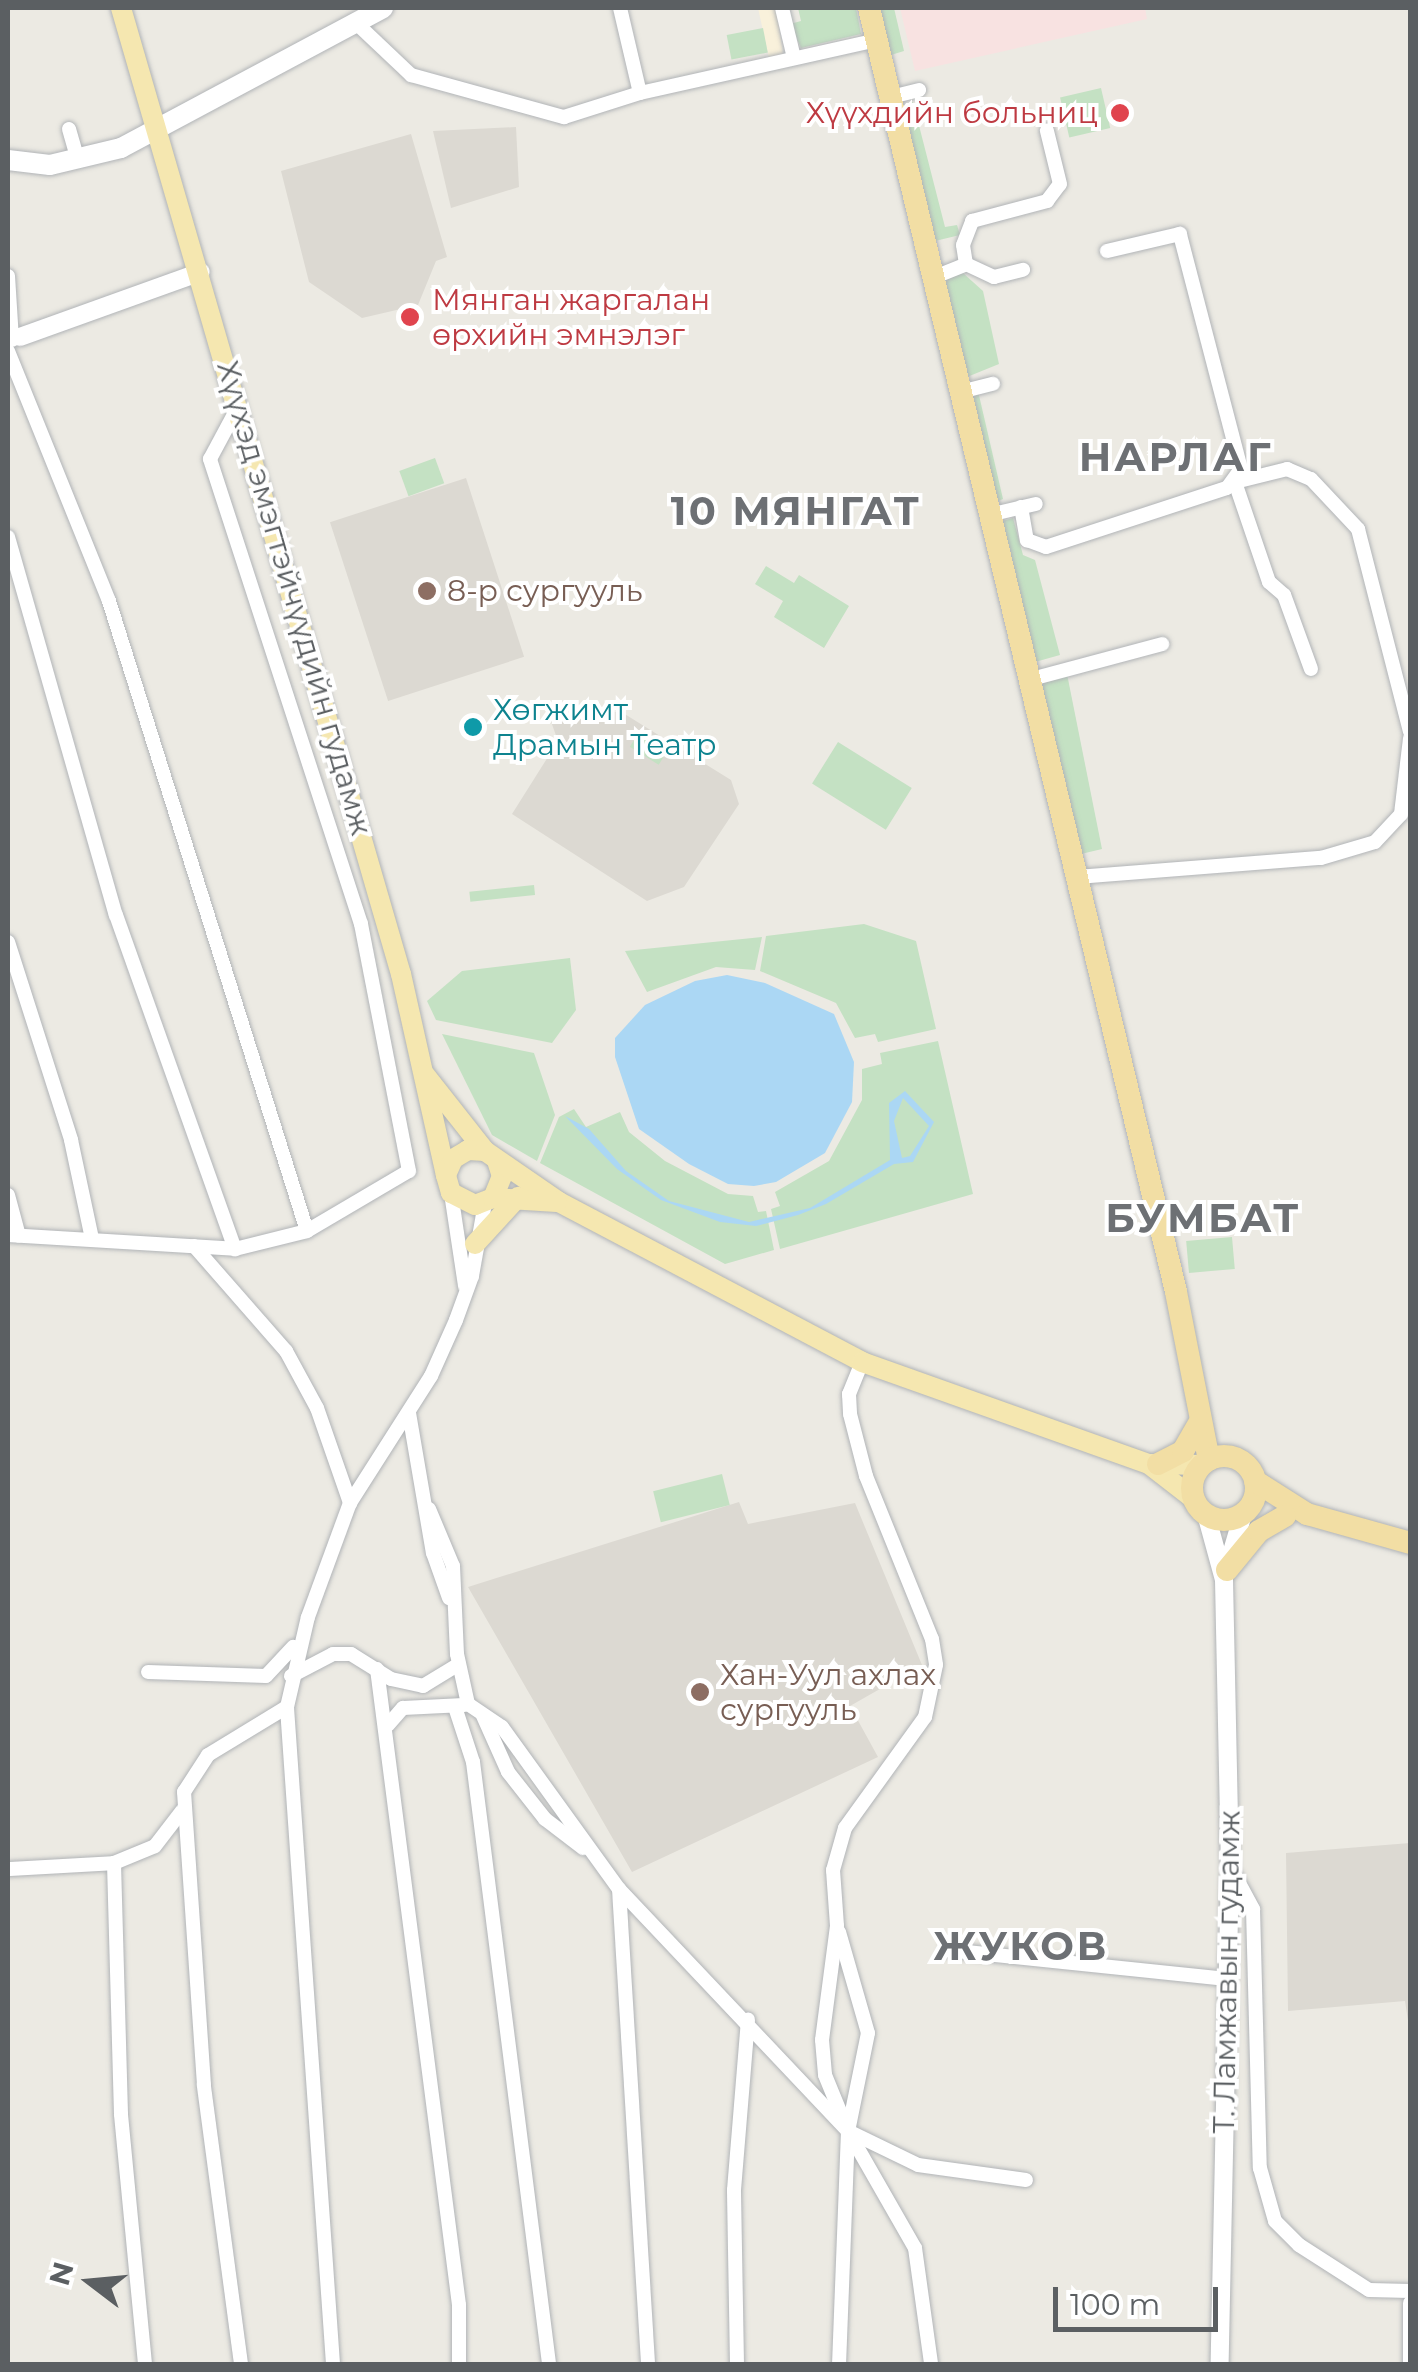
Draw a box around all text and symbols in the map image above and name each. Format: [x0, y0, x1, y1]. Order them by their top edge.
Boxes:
place label: Хүүхдийн больниц [806, 95, 1098, 131]
marker: Хүүхдийн больниц [1107, 100, 1133, 126]
place label: Мянган жаргалан өрхийн эмнэлэг [432, 282, 710, 352]
marker: Мянган жаргалан өрхийн эмнэлэг [397, 304, 423, 330]
street label: Хүүхэд эмэгтэйчүүдийн гудамж [209, 357, 379, 839]
district label: НАРЛАГ [1079, 433, 1273, 481]
district label: 10 МЯНГАТ [671, 487, 921, 535]
place label: 8-р сургууль [447, 573, 643, 609]
marker: 8-р сургууль [416, 580, 438, 602]
place label: Хөгжимт Драмын Театр [493, 692, 716, 762]
marker: Хөгжимт Драмын Театр [462, 716, 484, 738]
district label: БУМБАТ [1105, 1194, 1301, 1242]
place label: Хан-Уул ахлах сургууль [720, 1657, 936, 1728]
marker: Хан-Уул ахлах сургууль [689, 1681, 711, 1703]
street label: Т. Ламжавын гудамж [1206, 1810, 1248, 2134]
district label: ЖУКОВ [933, 1922, 1109, 1970]
north arrow [40, 2232, 140, 2332]
text: N [42, 2258, 81, 2289]
scale bar [1058, 2267, 1223, 2329]
text: 100 m [1070, 2286, 1160, 2323]

